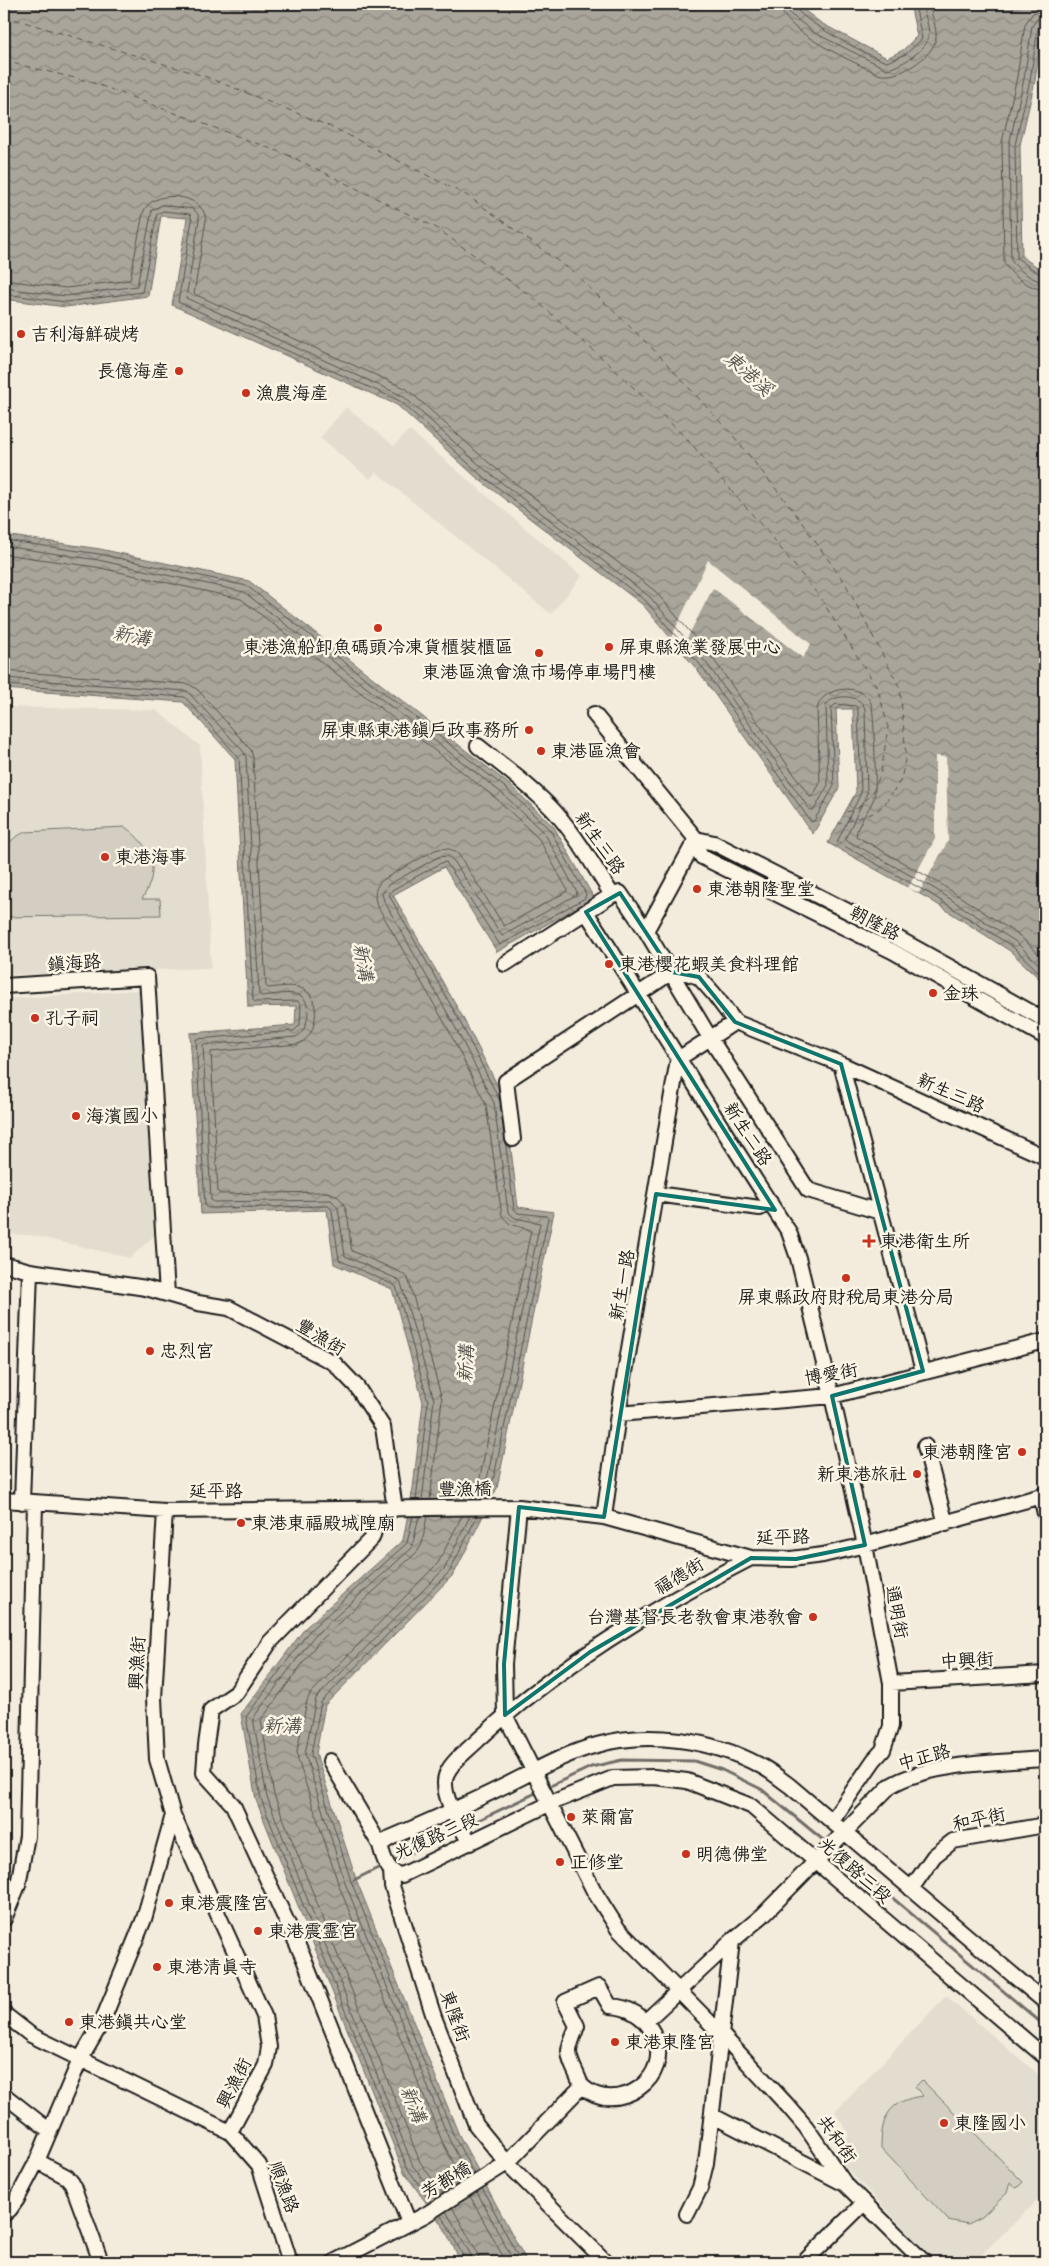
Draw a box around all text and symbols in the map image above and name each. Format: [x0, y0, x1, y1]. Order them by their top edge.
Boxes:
place label: 吉利海鮮碳烤 [31, 323, 139, 345]
marker: 吉利海鮮碳烤 [15, 328, 27, 340]
water label: 東港溪 [720, 346, 778, 401]
place label: 長億海產 [97, 360, 169, 382]
marker: 長億海產 [173, 365, 185, 377]
place label: 漁農海產 [256, 382, 328, 404]
marker: 漁農海產 [240, 387, 252, 399]
water label: 新溝 [111, 621, 155, 650]
marker: 東港漁船卸魚碼頭冷凍貨櫃裝櫃區 [372, 622, 384, 634]
place label: 東港漁船卸魚碼頭冷凍貨櫃裝櫃區 [243, 636, 513, 658]
place label: 屏東縣漁業發展中心 [619, 636, 781, 658]
marker: 屏東縣漁業發展中心 [603, 641, 615, 653]
marker: 東港區漁會漁市場停車場門樓 [533, 647, 545, 659]
place label: 東港區漁會漁市場停車場門樓 [422, 661, 656, 683]
place label: 屏東縣東港鎮戶政事務所 [321, 719, 519, 741]
marker: 屏東縣東港鎮戶政事務所 [523, 724, 535, 736]
place label: 東港區漁會 [551, 740, 641, 762]
marker: 東港區漁會 [535, 745, 547, 757]
street label: 新生三路 [570, 807, 630, 879]
place label: 東港海事 [115, 846, 187, 868]
marker: 東港海事 [99, 851, 111, 863]
place label: 東港朝隆聖堂 [707, 878, 815, 900]
marker: 東港朝隆聖堂 [691, 883, 703, 895]
street label: 朝隆路 [846, 901, 904, 945]
water label: 新溝 [349, 941, 378, 985]
street label: 鎮海路 [46, 950, 102, 976]
place label: 東港櫻花蝦美食料理館 [619, 953, 799, 975]
marker: 東港櫻花蝦美食料理館 [603, 958, 615, 970]
place label: 金珠 [943, 982, 979, 1004]
marker: 金珠 [927, 987, 939, 999]
place label: 孔子祠 [45, 1007, 99, 1029]
marker: 孔子祠 [29, 1012, 41, 1024]
street label: 新生三路 [914, 1068, 988, 1118]
street label: 新生二路 [719, 1098, 777, 1170]
place label: 海濱國小 [86, 1105, 158, 1127]
marker: 海濱國小 [70, 1110, 82, 1122]
place label: 東港衛生所 [880, 1230, 970, 1252]
marker: 東港衛生所 [862, 1234, 876, 1248]
street label: 新生一路 [605, 1248, 639, 1322]
marker: 屏東縣政府財稅局東港分局 [840, 1272, 852, 1284]
place label: 屏東縣政府財稅局東港分局 [738, 1286, 954, 1308]
street label: 豐漁街 [292, 1314, 350, 1360]
place label: 忠烈宮 [160, 1340, 214, 1362]
water label: 新溝 [453, 1342, 478, 1384]
marker: 忠烈宮 [144, 1345, 156, 1357]
street label: 博愛街 [803, 1358, 859, 1390]
place label: 東港朝隆宮 [922, 1441, 1012, 1463]
marker: 東港朝隆宮 [1016, 1446, 1028, 1458]
place label: 新東港旅社 [817, 1463, 907, 1485]
marker: 新東港旅社 [911, 1468, 923, 1480]
street label: 豐漁橋 [438, 1478, 492, 1500]
street label: 延平路 [189, 1480, 243, 1502]
place label: 東港東福殿城隍廟 [251, 1512, 395, 1534]
marker: 東港東福殿城隍廟 [235, 1517, 247, 1529]
street label: 延平路 [756, 1526, 810, 1548]
street label: 福德街 [650, 1553, 708, 1599]
street label: 通明街 [881, 1583, 913, 1641]
place label: 台灣基督長老教會東港教會 [587, 1606, 803, 1628]
marker: 台灣基督長老教會東港教會 [807, 1611, 819, 1623]
street label: 興漁街 [125, 1635, 149, 1691]
street label: 中興街 [939, 1648, 995, 1672]
water label: 新溝 [263, 1714, 303, 1737]
street label: 中正路 [895, 1739, 953, 1775]
street label: 和平街 [950, 1803, 1008, 1835]
place label: 萊爾富 [581, 1806, 635, 1828]
street label: 光復路三段 [390, 1808, 482, 1864]
marker: 萊爾富 [565, 1811, 577, 1823]
street label: 光復路三段 [814, 1832, 896, 1908]
place label: 明德佛堂 [696, 1843, 768, 1865]
marker: 明德佛堂 [680, 1848, 692, 1860]
place label: 正修堂 [570, 1851, 624, 1873]
marker: 正修堂 [554, 1856, 566, 1868]
place label: 東港震隆宮 [179, 1892, 269, 1914]
marker: 東港震隆宮 [163, 1897, 175, 1909]
place label: 東港震霊宮 [268, 1920, 358, 1942]
marker: 東港震霊宮 [252, 1925, 264, 1937]
place label: 東港清真寺 [167, 1956, 257, 1978]
marker: 東港清真寺 [151, 1961, 163, 1973]
street label: 東隆街 [435, 1987, 475, 2045]
place label: 東港鎮共心堂 [79, 2011, 187, 2033]
marker: 東港鎮共心堂 [63, 2016, 75, 2028]
place label: 東港東隆宮 [625, 2031, 715, 2053]
marker: 東港東隆宮 [609, 2036, 621, 2048]
street label: 興漁街 [212, 2054, 256, 2112]
water label: 新溝 [396, 2082, 432, 2128]
street label: 共和街 [813, 2111, 861, 2167]
place label: 東隆國小 [954, 2112, 1026, 2134]
marker: 東隆國小 [938, 2117, 950, 2129]
street label: 芳都橋 [417, 2157, 475, 2203]
street label: 順漁路 [264, 2158, 304, 2216]

